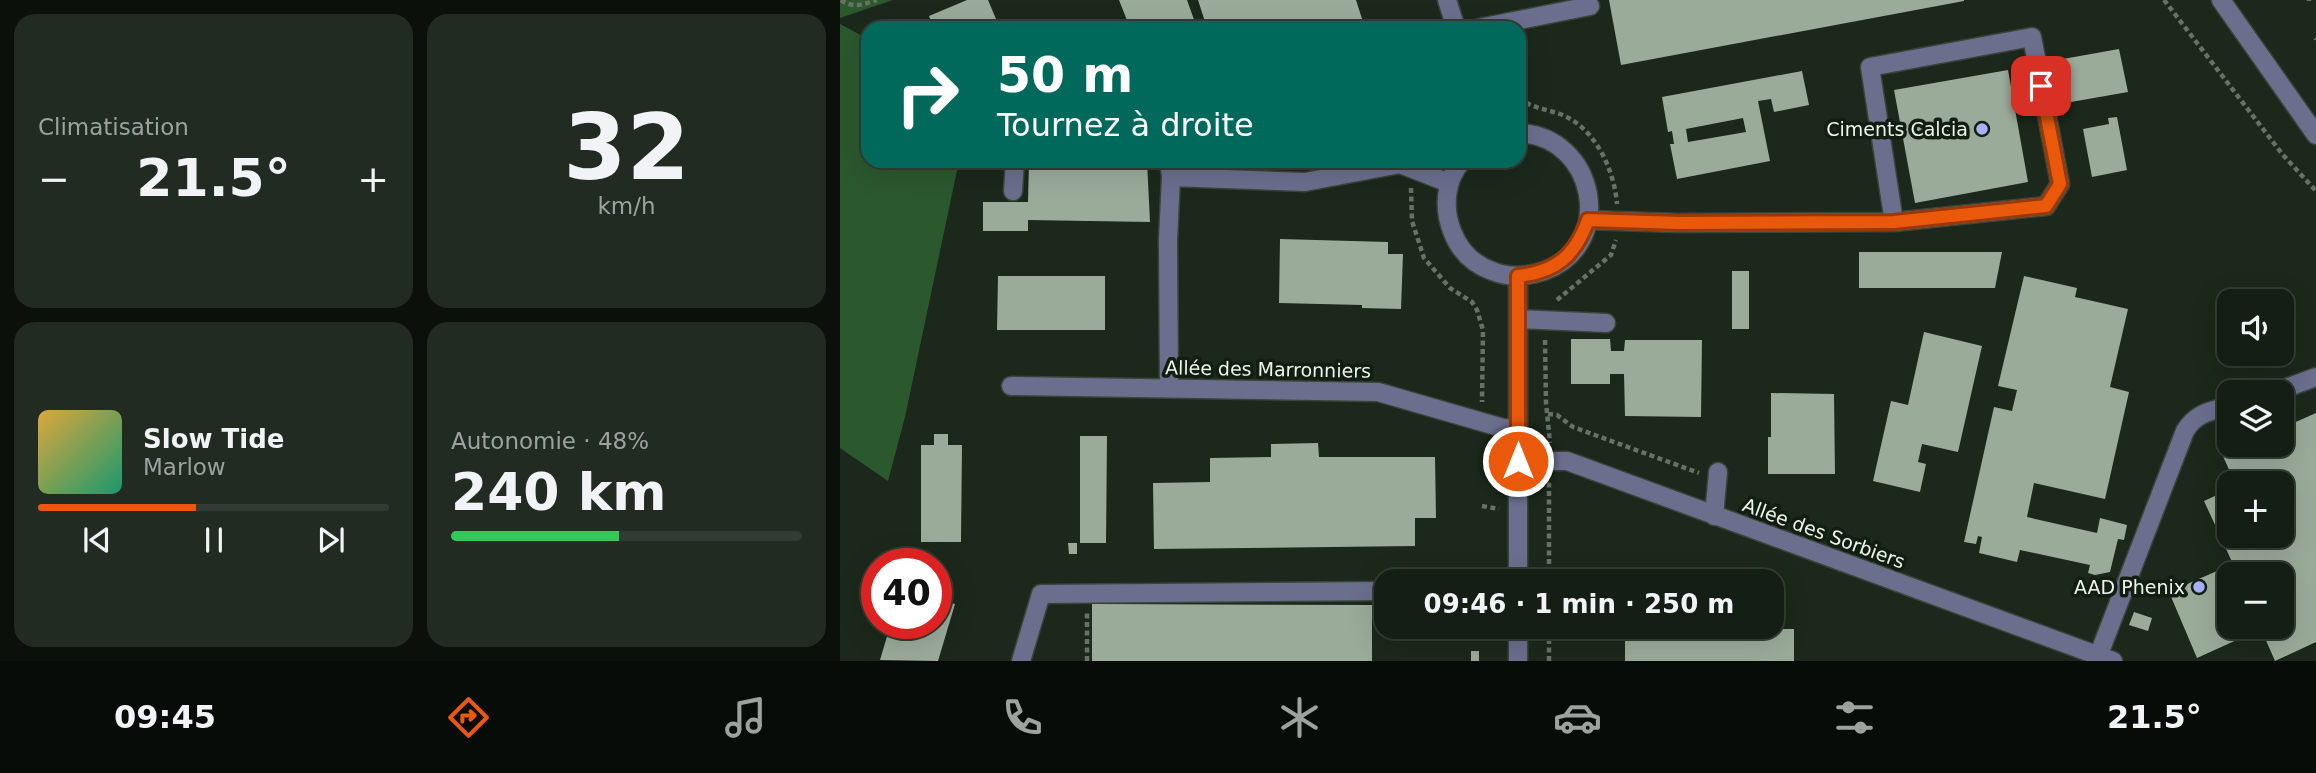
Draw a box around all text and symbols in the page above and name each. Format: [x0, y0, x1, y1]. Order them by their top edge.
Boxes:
text: 50 m [997, 47, 1133, 104]
icon: right [882, 49, 973, 140]
pin [2011, 56, 2071, 116]
icon: arrive [2022, 67, 2060, 105]
text: 32 [563, 95, 690, 200]
text: Tournez à droite [997, 106, 1254, 144]
text: Climatisation [38, 114, 189, 140]
place label: Ciments Calcia [1826, 118, 1968, 140]
marker: Ciments Calcia [1974, 121, 1990, 137]
text: 21.5° [136, 148, 291, 208]
text: − [38, 157, 70, 201]
text: + [357, 157, 389, 201]
text: km/h [597, 193, 656, 219]
map controls [2217, 289, 2294, 639]
button: sound [2217, 289, 2294, 366]
street label: Allée des Marronniers [1165, 356, 1371, 382]
button: layers [2217, 380, 2294, 457]
text: Slow Tide [143, 424, 284, 454]
position arrow [1481, 424, 1555, 498]
text: Autonomie · 48% [451, 428, 649, 454]
text: Marlow [143, 454, 226, 480]
text: 240 km [451, 462, 666, 522]
button: + [2217, 471, 2294, 548]
street label: Allée des Sorbiers [1740, 493, 1908, 573]
icon: previous [78, 521, 116, 559]
icon: pause [195, 521, 233, 559]
icon: next [312, 521, 350, 559]
speed limit sign: 40 [861, 548, 952, 639]
button: − [2217, 562, 2294, 639]
place label: AAD Phenix [2074, 576, 2185, 598]
marker: AAD Phenix [2191, 579, 2207, 595]
text: 09:46 · 1 min · 250 m [1424, 589, 1734, 619]
icon: directions [444, 693, 493, 742]
icon: music [721, 693, 770, 742]
icon: phone [998, 693, 1047, 742]
icon: climate [1275, 693, 1324, 742]
icon: car [1553, 693, 1602, 742]
icon: filters [1830, 693, 1879, 742]
text: 09:45 [114, 698, 216, 736]
text: 21.5° [2107, 698, 2202, 736]

